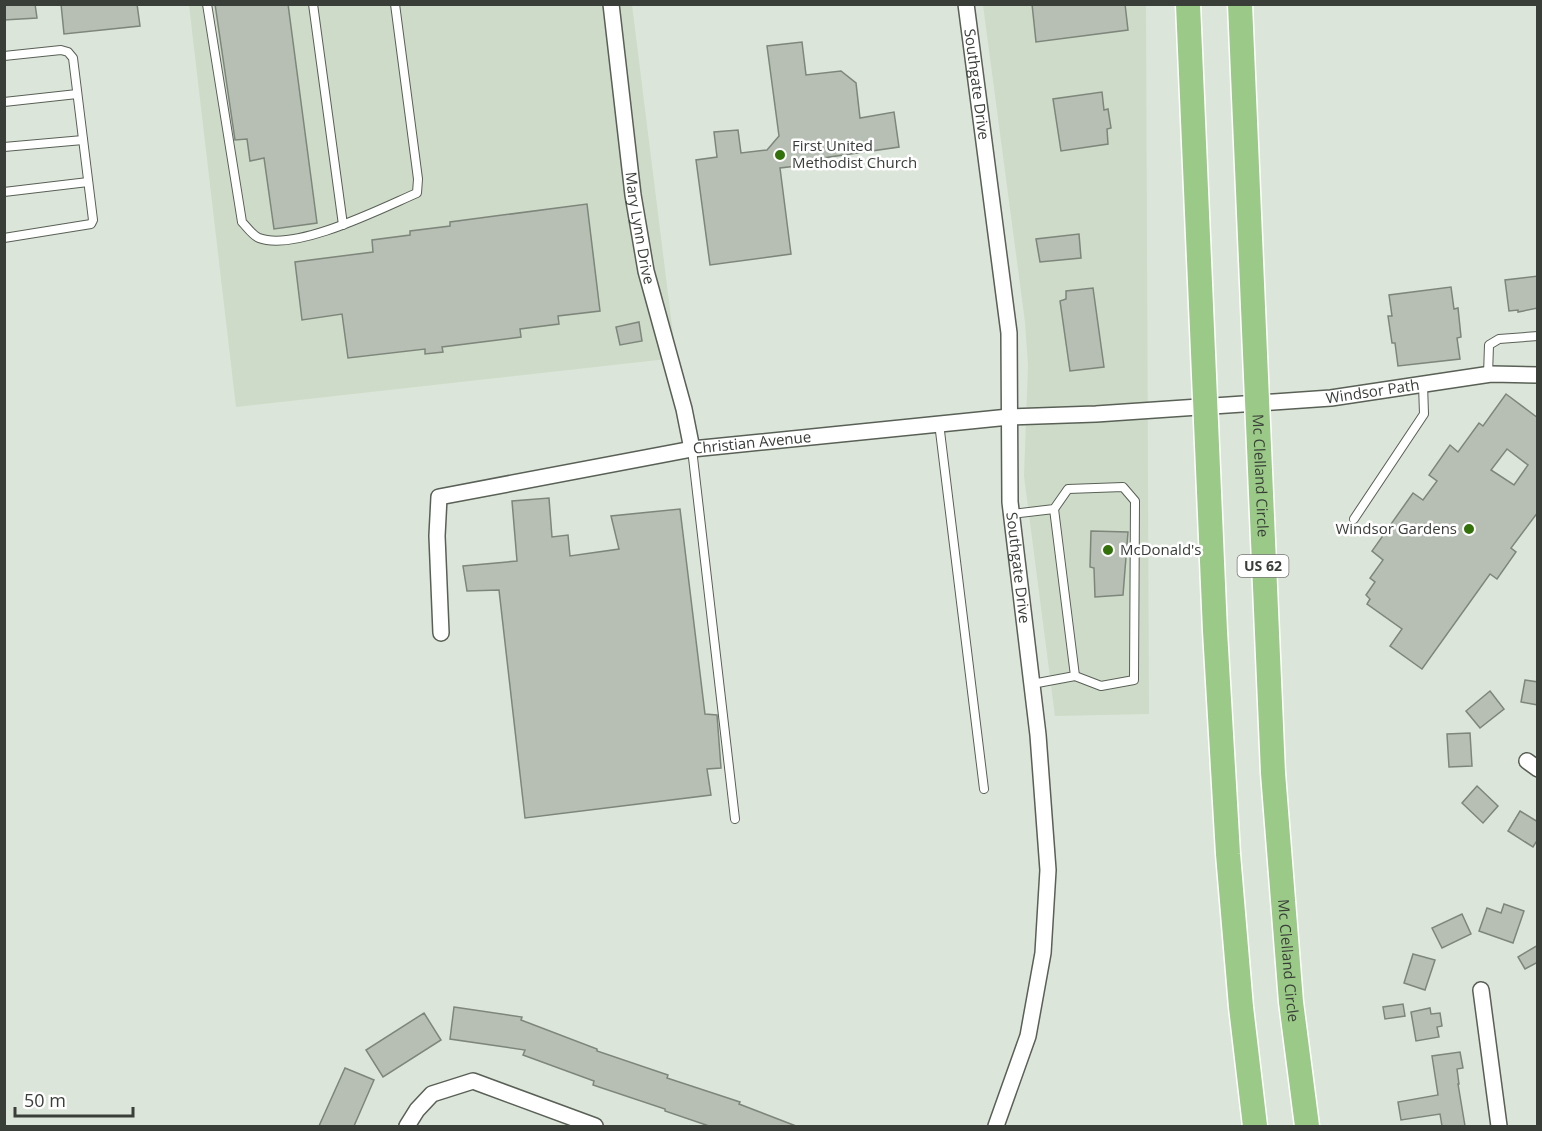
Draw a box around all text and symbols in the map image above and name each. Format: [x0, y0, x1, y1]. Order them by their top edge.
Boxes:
street label: Southgate Drive [960, 27, 995, 141]
place label: First United Methodist Church [792, 135, 917, 172]
marker: First United Methodist Church [773, 148, 787, 162]
street label: Mary Lynn Drive [621, 171, 660, 286]
street label: Windsor Path [1324, 374, 1421, 408]
street label: Mc Clelland Circle [1249, 413, 1274, 538]
street label: Christian Avenue [692, 426, 812, 458]
street label: Southgate Drive [1002, 511, 1036, 624]
place label: Windsor Gardens [1335, 518, 1457, 538]
marker: Windsor Gardens [1462, 522, 1476, 536]
place label: McDonald's [1120, 539, 1202, 559]
marker: McDonald's [1101, 543, 1115, 557]
road number: US 62 [1238, 555, 1288, 577]
street label: Mc Clelland Circle [1274, 898, 1305, 1023]
scale bar [15, 1080, 134, 1118]
text: 50 m [24, 1088, 66, 1112]

